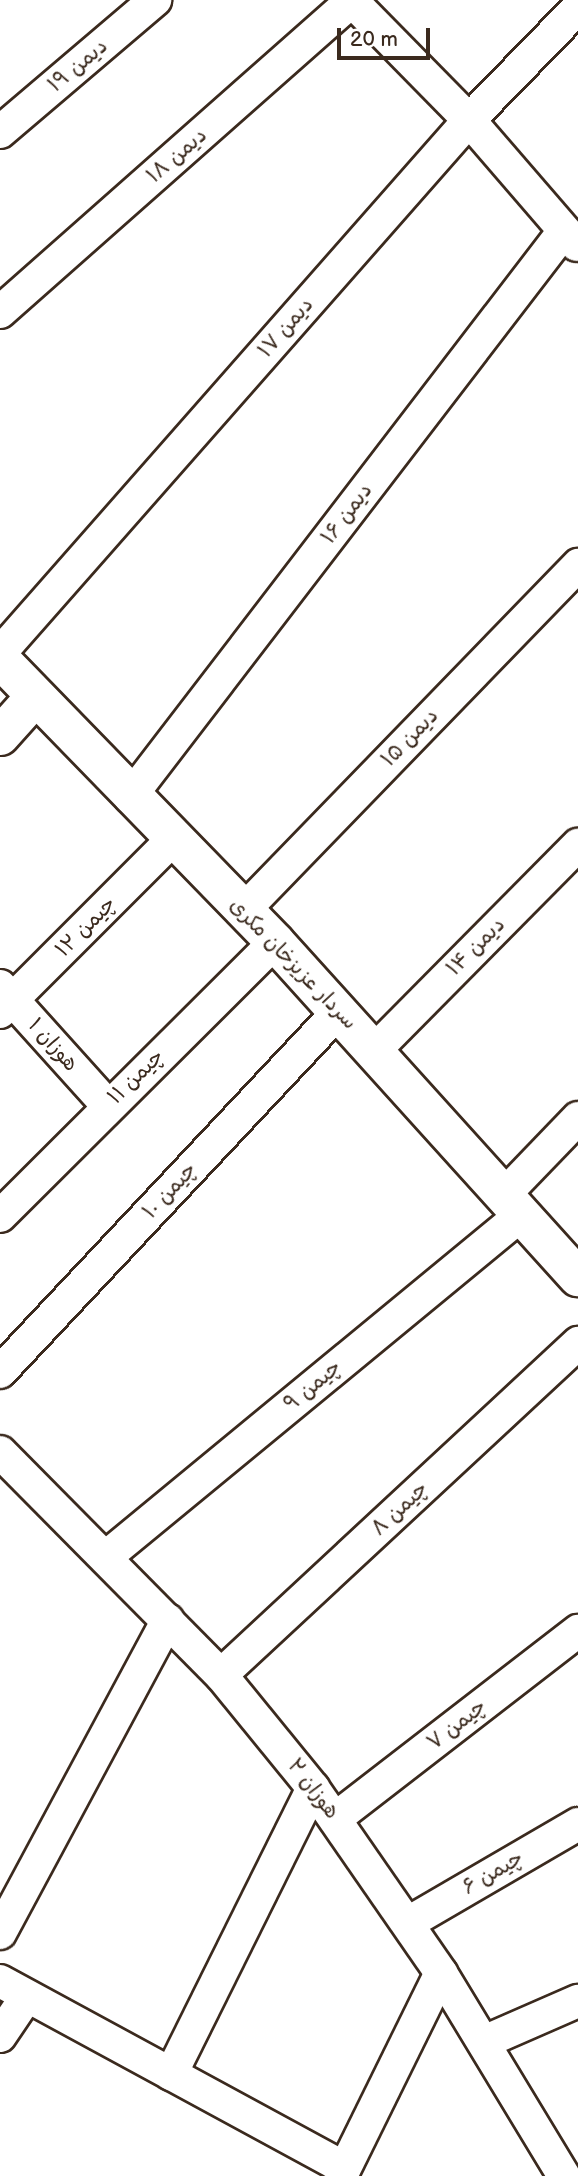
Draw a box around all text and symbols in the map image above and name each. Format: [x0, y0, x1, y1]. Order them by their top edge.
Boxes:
scale bar [340, 14, 433, 58]
text: 20 m [350, 27, 398, 52]
street label: دیمن ۱۹ [43, 34, 113, 98]
street label: دیمن ۱۸ [142, 123, 212, 189]
street label: دیمن ۱۷ [253, 293, 319, 363]
street label: دیمن ۱۶ [316, 479, 378, 549]
street label: دیمن ۱۵ [376, 704, 444, 772]
street label: چیمن ۱۲ [50, 891, 122, 963]
street label: سردار عزیزخان مکری [224, 893, 362, 1035]
street label: دیمن ۱۴ [442, 913, 510, 981]
street label: هوزان ۱ [23, 1013, 83, 1077]
street label: چیمن ۱۱ [103, 1044, 169, 1110]
street label: چیمن ۱۰ [138, 1158, 202, 1224]
street label: چیمن ۹ [279, 1355, 347, 1417]
street label: چیمن ۸ [367, 1477, 433, 1541]
street label: چیمن ۷ [422, 1694, 492, 1756]
street label: هوزان ۲ [282, 1754, 344, 1824]
street label: چیمن ۶ [458, 1846, 528, 1900]

